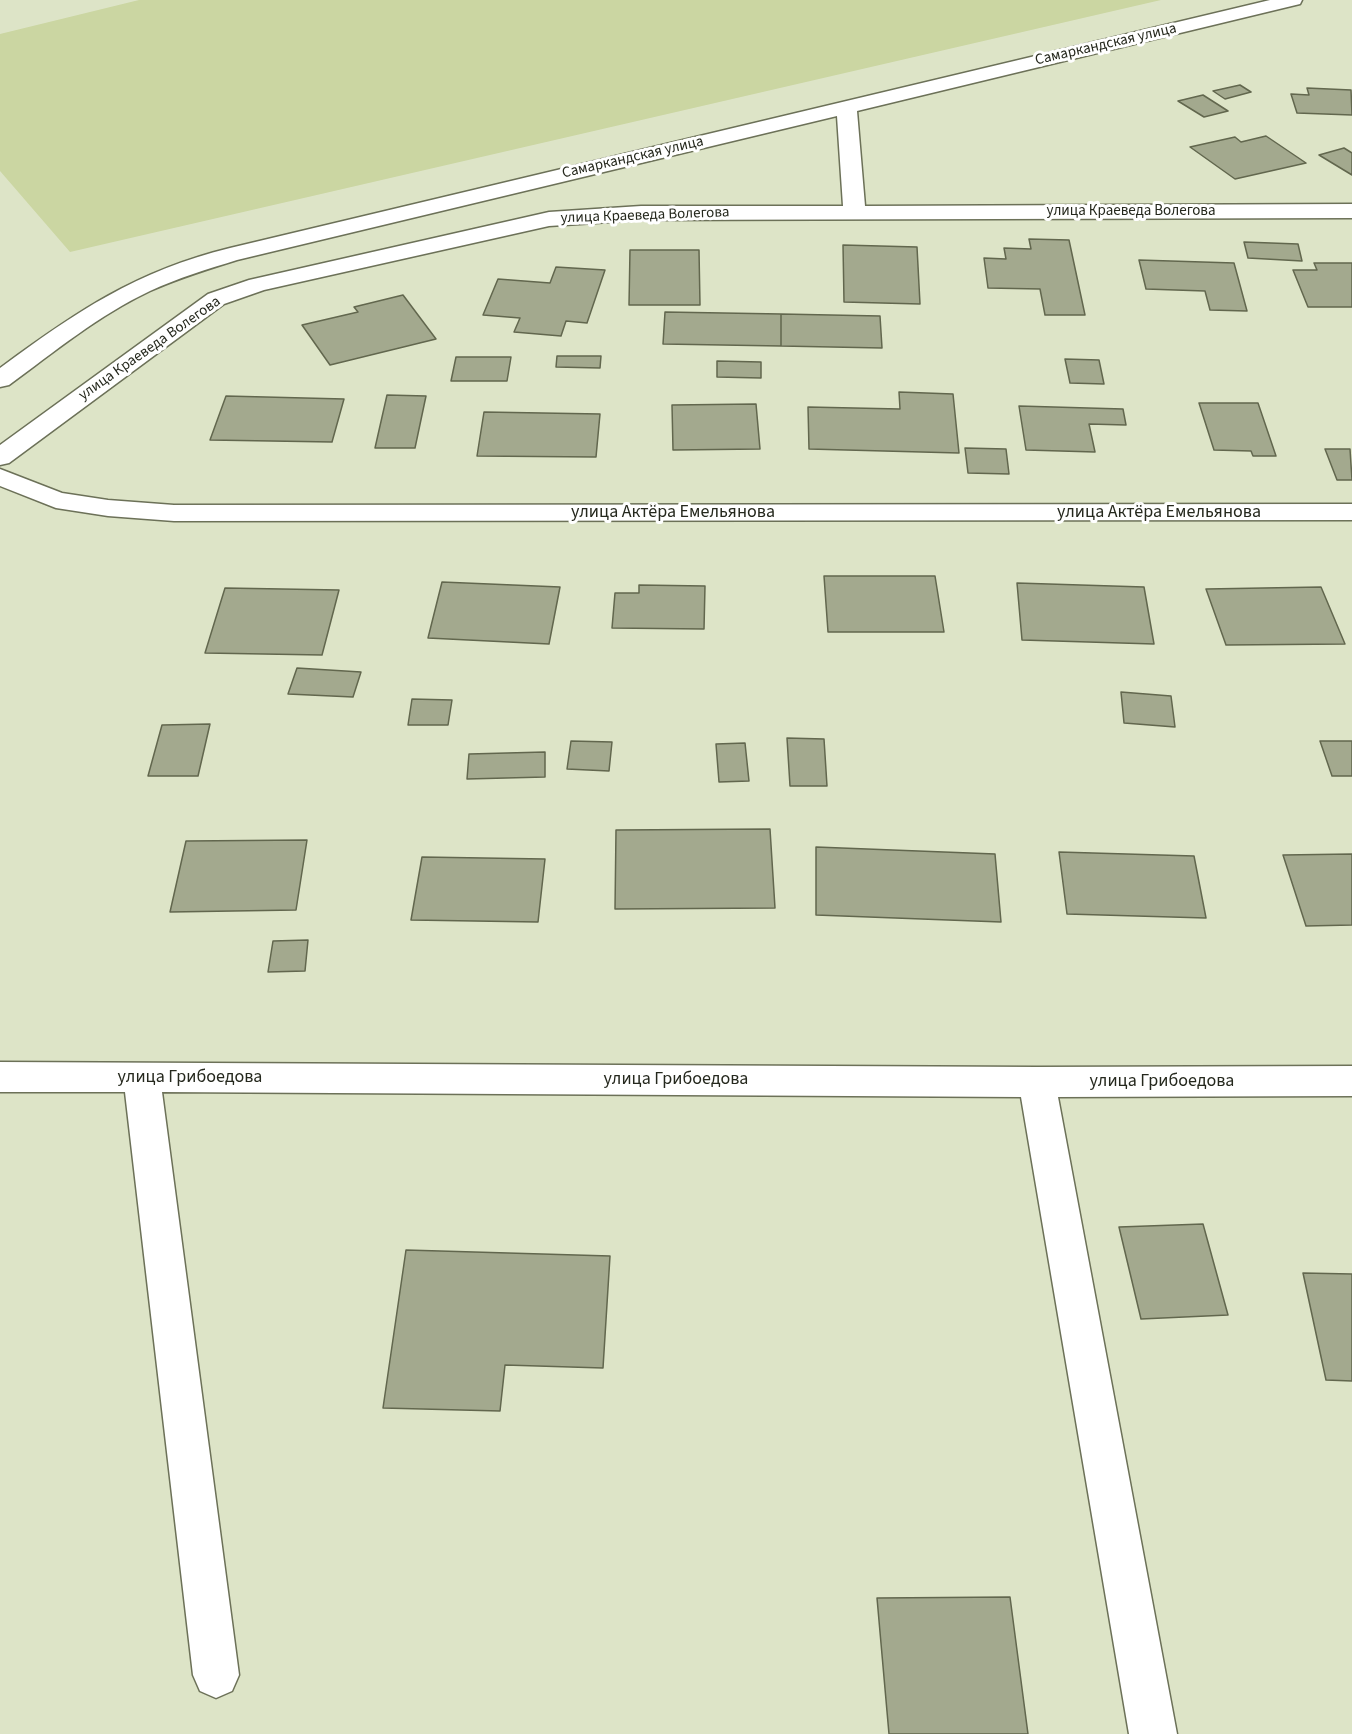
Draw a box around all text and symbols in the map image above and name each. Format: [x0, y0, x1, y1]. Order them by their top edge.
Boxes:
street label: Самаркандская улица [1034, 20, 1178, 70]
street label: Самаркандская улица [561, 133, 705, 183]
street label: улица Краеведа Волегова [1047, 203, 1215, 221]
street label: улица Краеведа Волегова [560, 204, 730, 228]
street label: улица Краеведа Волегова [76, 293, 224, 405]
street label: улица Актёра Емельянова [571, 502, 775, 524]
street label: улица Актёра Емельянова [1057, 502, 1261, 524]
street label: улица Грибоедова [118, 1067, 262, 1089]
street label: улица Грибоедова [604, 1069, 748, 1091]
street label: улица Грибоедова [1090, 1071, 1234, 1093]

